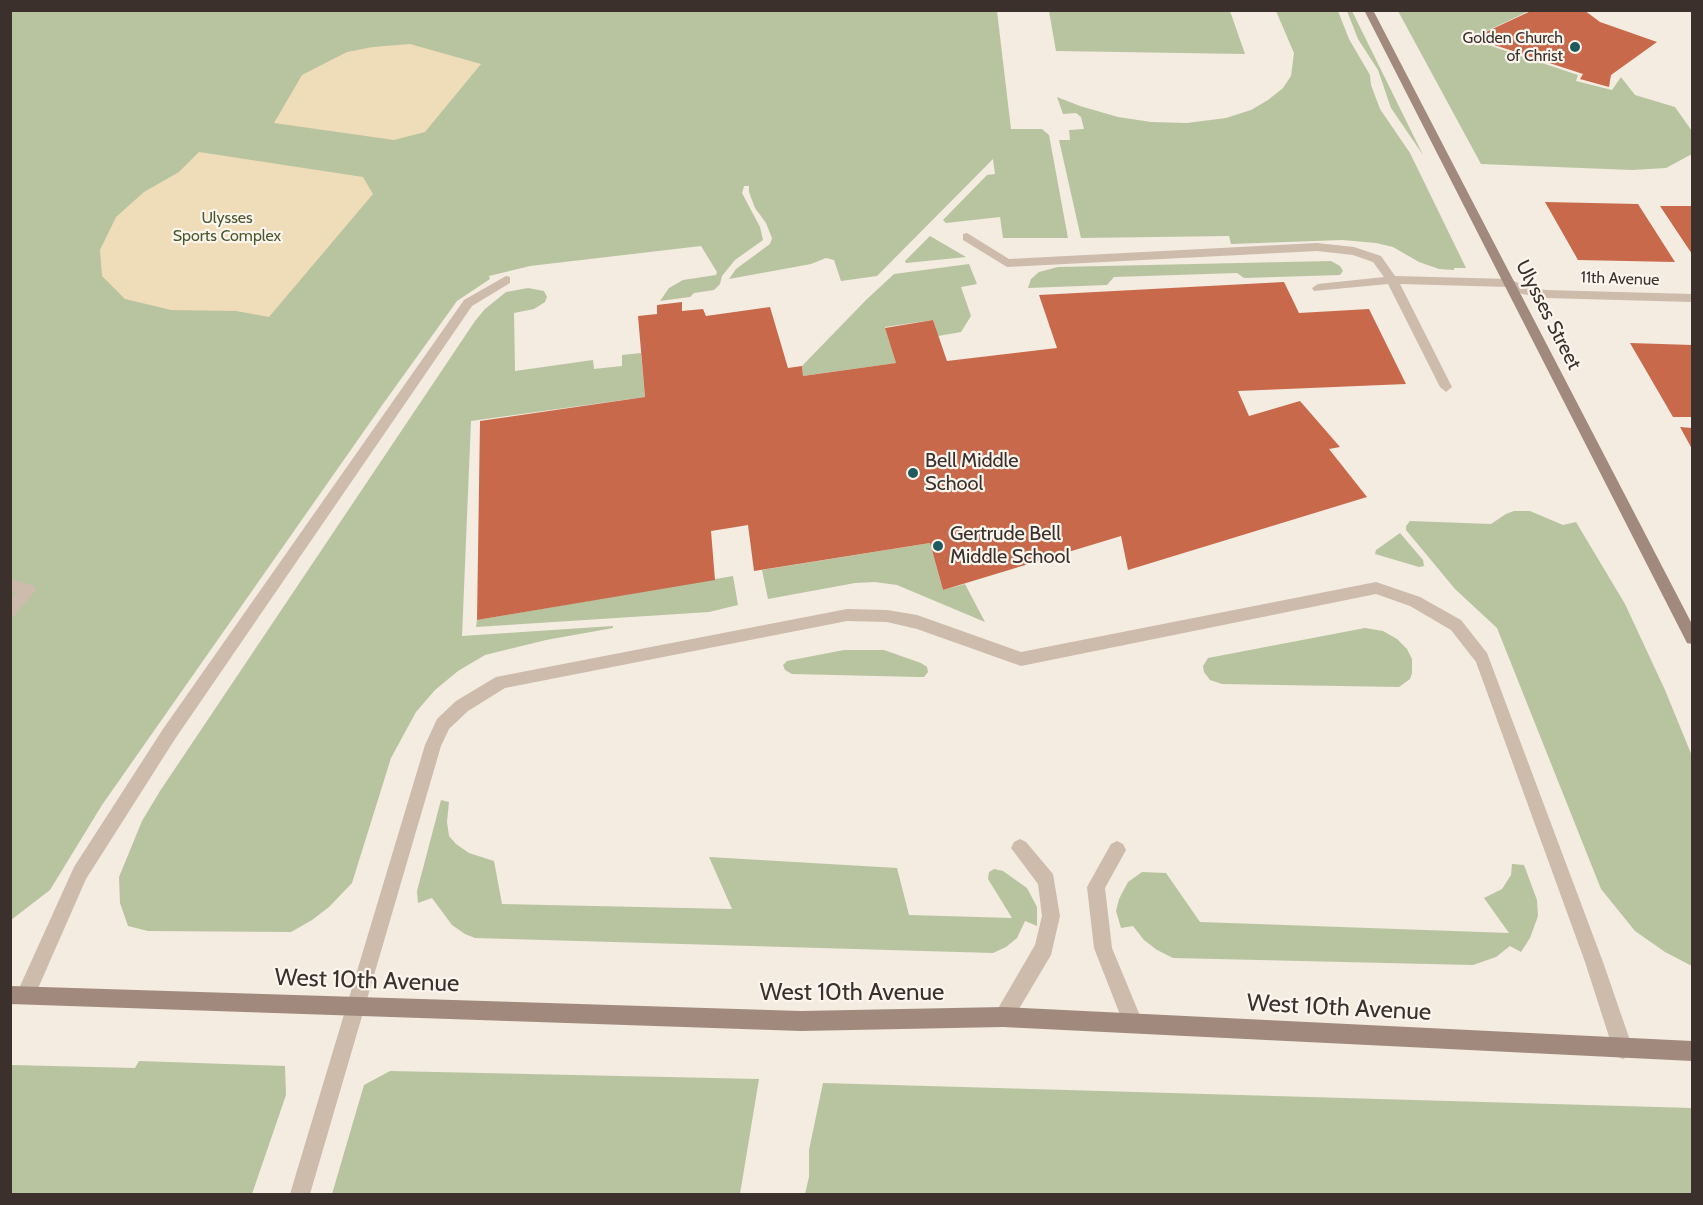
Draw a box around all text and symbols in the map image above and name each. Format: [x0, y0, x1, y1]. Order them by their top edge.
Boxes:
place label: Golden Church of Christ [1463, 28, 1563, 66]
marker: Golden Church of Christ [1568, 40, 1582, 54]
park label: Ulysses Sports Complex [173, 208, 281, 246]
street label: Ulysses Street [1510, 256, 1586, 374]
street label: 11th Avenue [1580, 268, 1660, 290]
place label: Bell Middle School [925, 449, 1018, 496]
marker: Bell Middle School [906, 466, 920, 480]
place label: Gertrude Bell Middle School [950, 522, 1070, 569]
marker: Gertrude Bell Middle School [931, 539, 945, 553]
street label: West 10th Avenue [274, 963, 460, 999]
street label: West 10th Avenue [760, 979, 944, 1007]
street label: West 10th Avenue [1246, 989, 1432, 1027]

